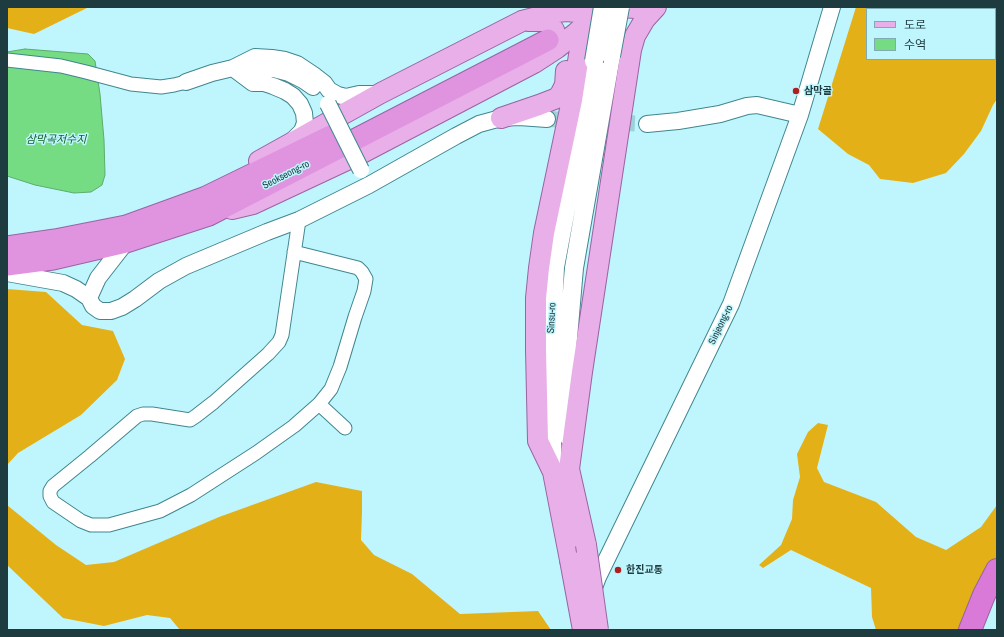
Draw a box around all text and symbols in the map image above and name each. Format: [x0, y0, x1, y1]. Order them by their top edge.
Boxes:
legend [866, 8, 996, 60]
text: 도로 [904, 17, 926, 33]
text: 수역 [904, 37, 926, 53]
place label: 삼막골 [804, 85, 832, 97]
marker: 삼막골 [791, 86, 801, 96]
water label: 삼막곡저수지 [26, 133, 86, 147]
street label: Seokseong-ro [261, 158, 311, 192]
street label: Sinsu-ro [545, 302, 559, 334]
street label: Sinjeong-ro [706, 303, 736, 347]
place label: 한진교통 [626, 564, 663, 576]
marker: 한진교통 [613, 565, 623, 575]

